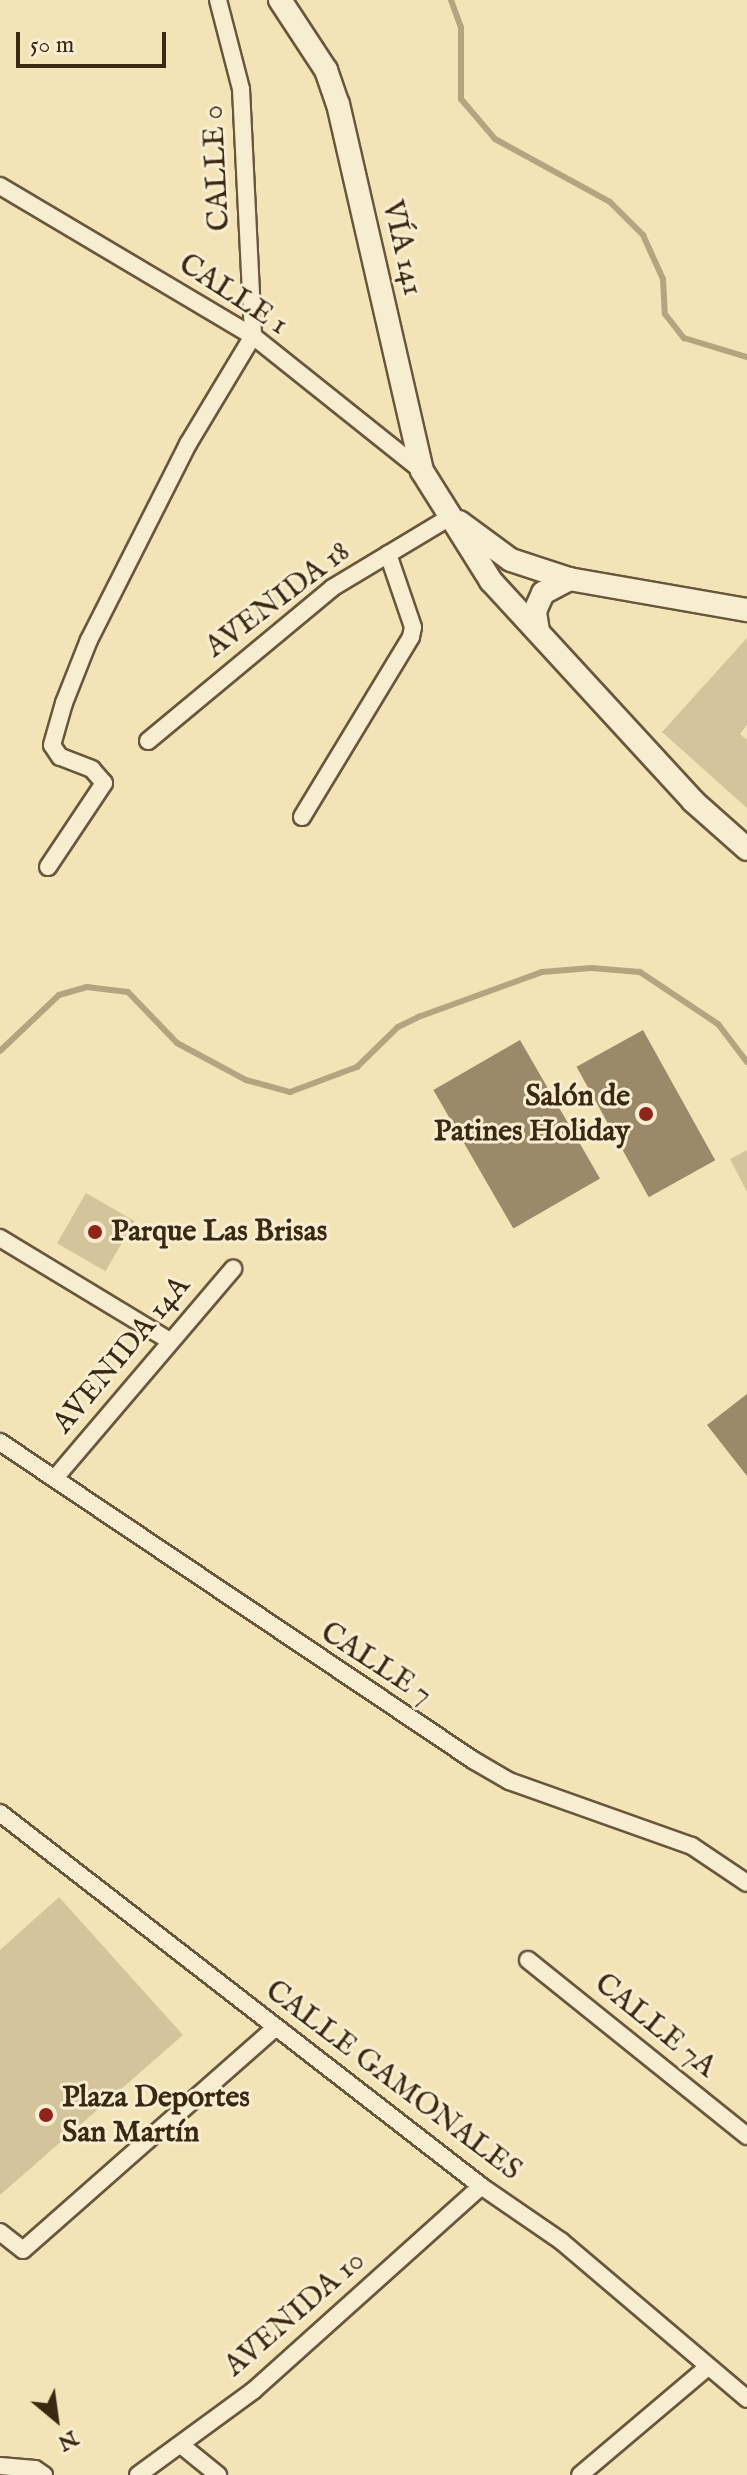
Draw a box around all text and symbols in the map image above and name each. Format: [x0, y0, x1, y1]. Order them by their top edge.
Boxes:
scale bar [20, 16, 170, 66]
text: 50 m [30, 30, 74, 61]
street label: CALLE 0 [196, 104, 238, 232]
street label: VÍA 141 [374, 197, 430, 299]
street label: CALLE 1 [172, 246, 294, 344]
street label: AVENIDA 18 [199, 534, 357, 666]
place label: Salón de Patines Holiday [434, 1079, 630, 1150]
marker: Salón de Patines Holiday [637, 1105, 655, 1123]
place label: Parque Las Brisas [111, 1214, 327, 1250]
marker: Parque Las Brisas [86, 1223, 104, 1241]
street label: AVENIDA 14A [46, 1269, 198, 1441]
street label: CALLE 7 [314, 1615, 438, 1713]
street label: CALLE 7A [587, 1966, 723, 2086]
street label: CALLE GAMONALES [258, 1973, 528, 2189]
place label: Plaza Deportes San Martín [62, 2080, 250, 2150]
marker: Plaza Deportes San Martín [37, 2106, 55, 2124]
street label: AVENIDA 10 [217, 2243, 373, 2385]
north arrow [16, 2379, 96, 2459]
text: N [53, 2423, 83, 2457]

